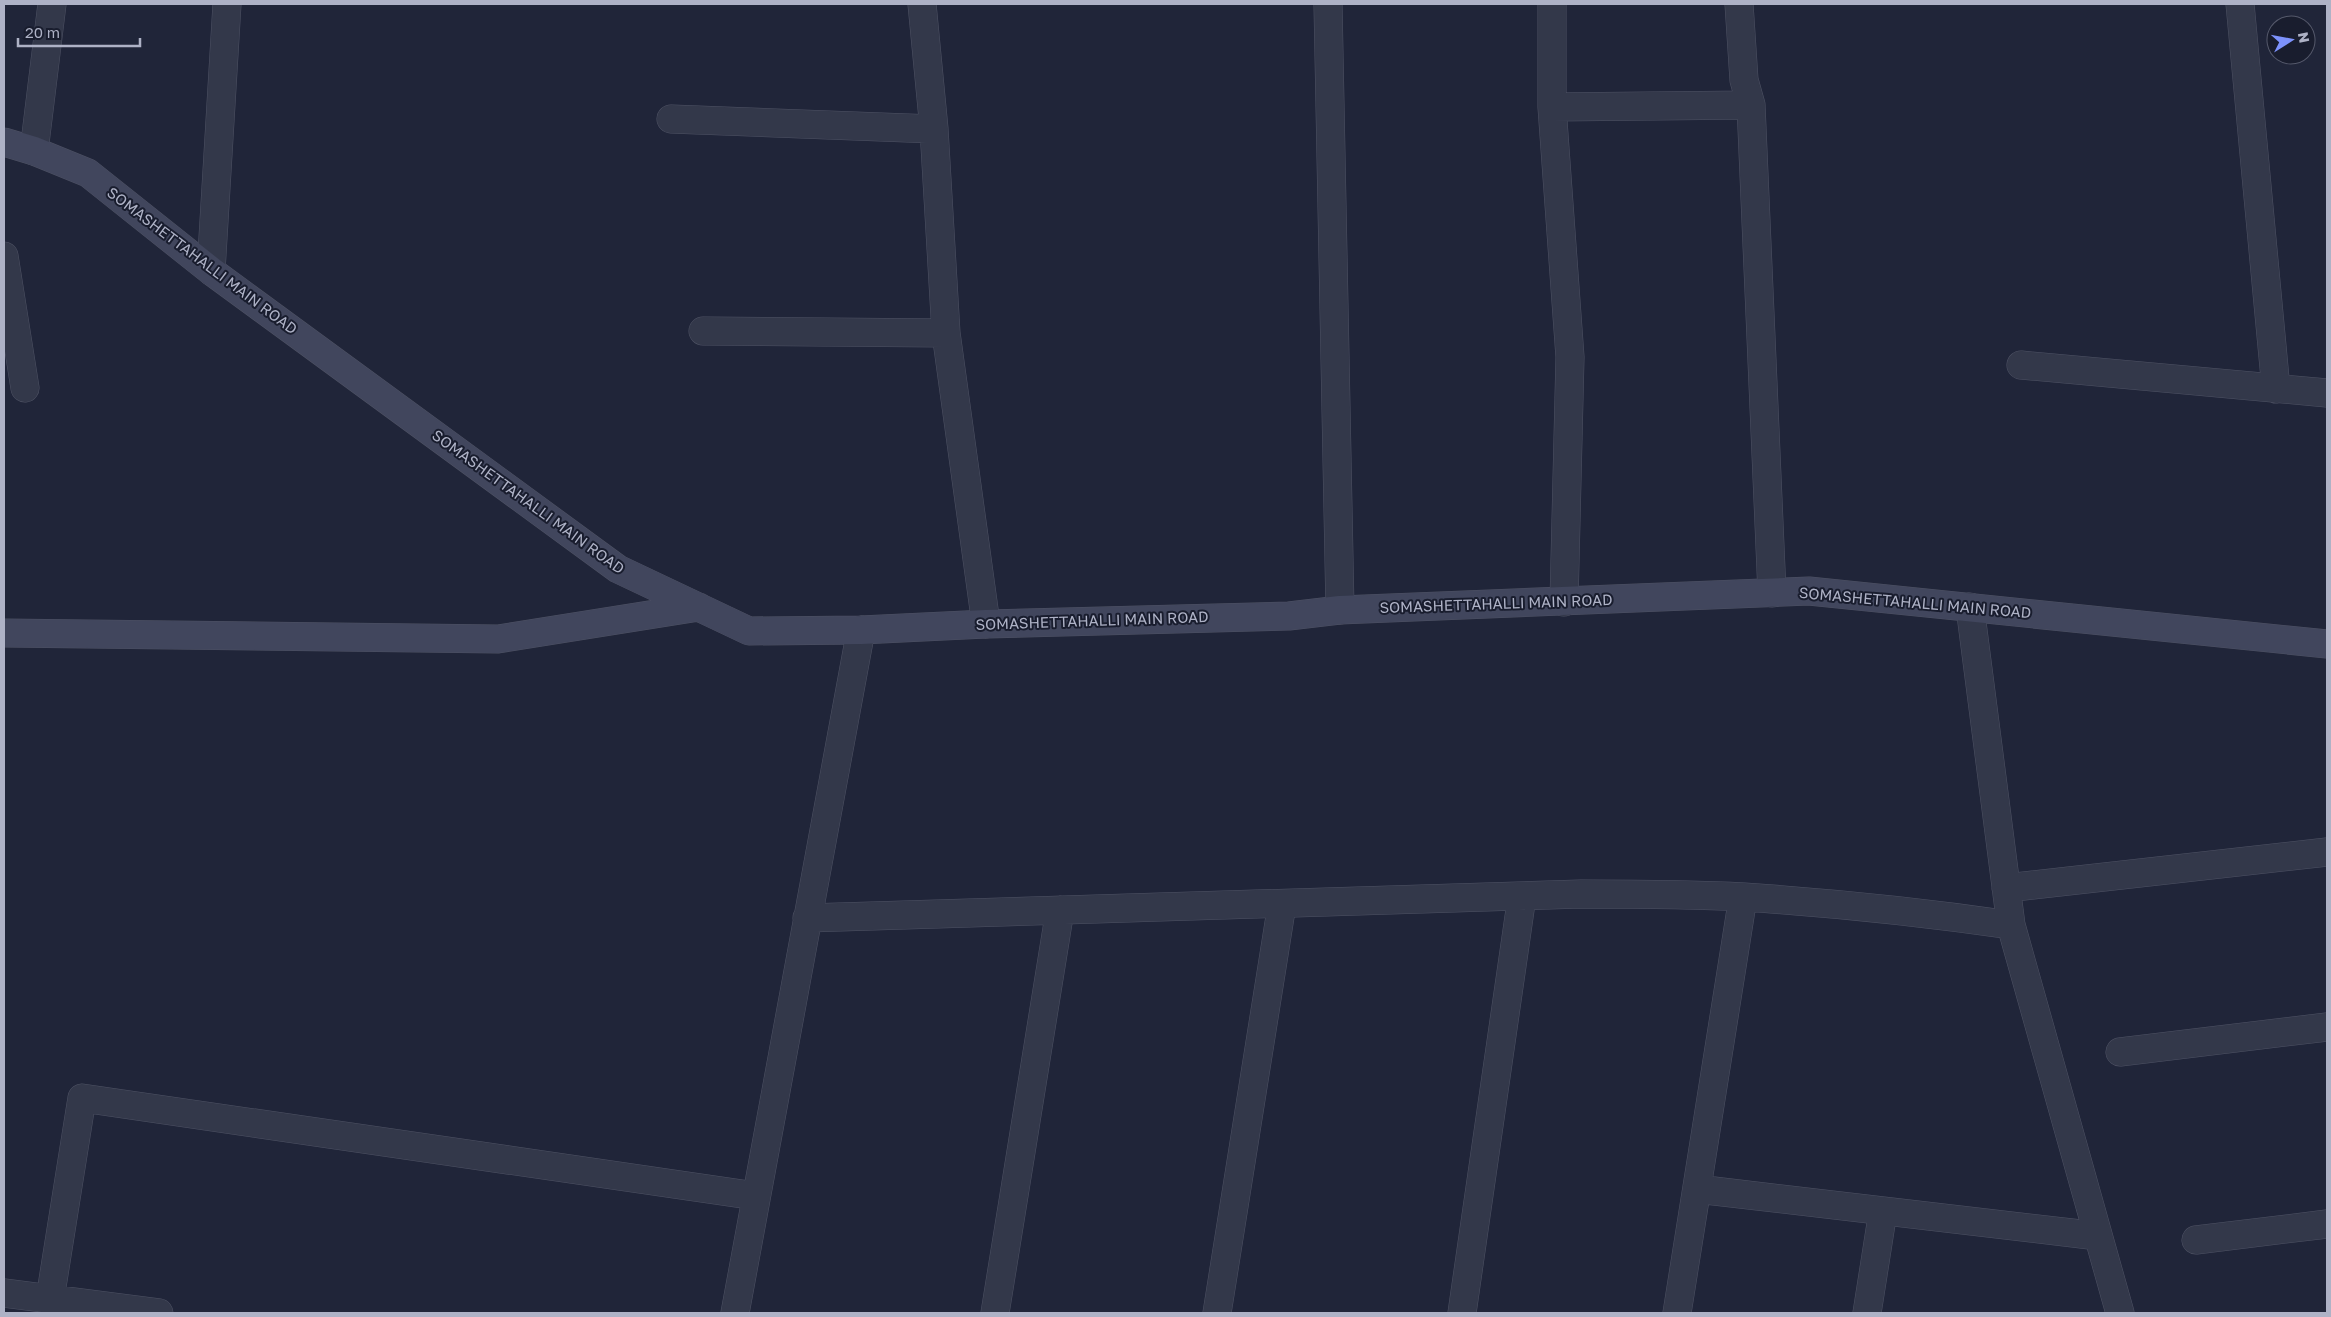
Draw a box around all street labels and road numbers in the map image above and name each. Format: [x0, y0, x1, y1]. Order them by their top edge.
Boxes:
street label: SOMASHETTAHALLI MAIN ROAD [104, 183, 301, 338]
street label: SOMASHETTAHALLI MAIN ROAD [429, 425, 628, 577]
street label: SOMASHETTAHALLI MAIN ROAD [1798, 583, 2032, 621]
street label: SOMASHETTAHALLI MAIN ROAD [1379, 590, 1613, 616]
street label: SOMASHETTAHALLI MAIN ROAD [975, 607, 1209, 633]

